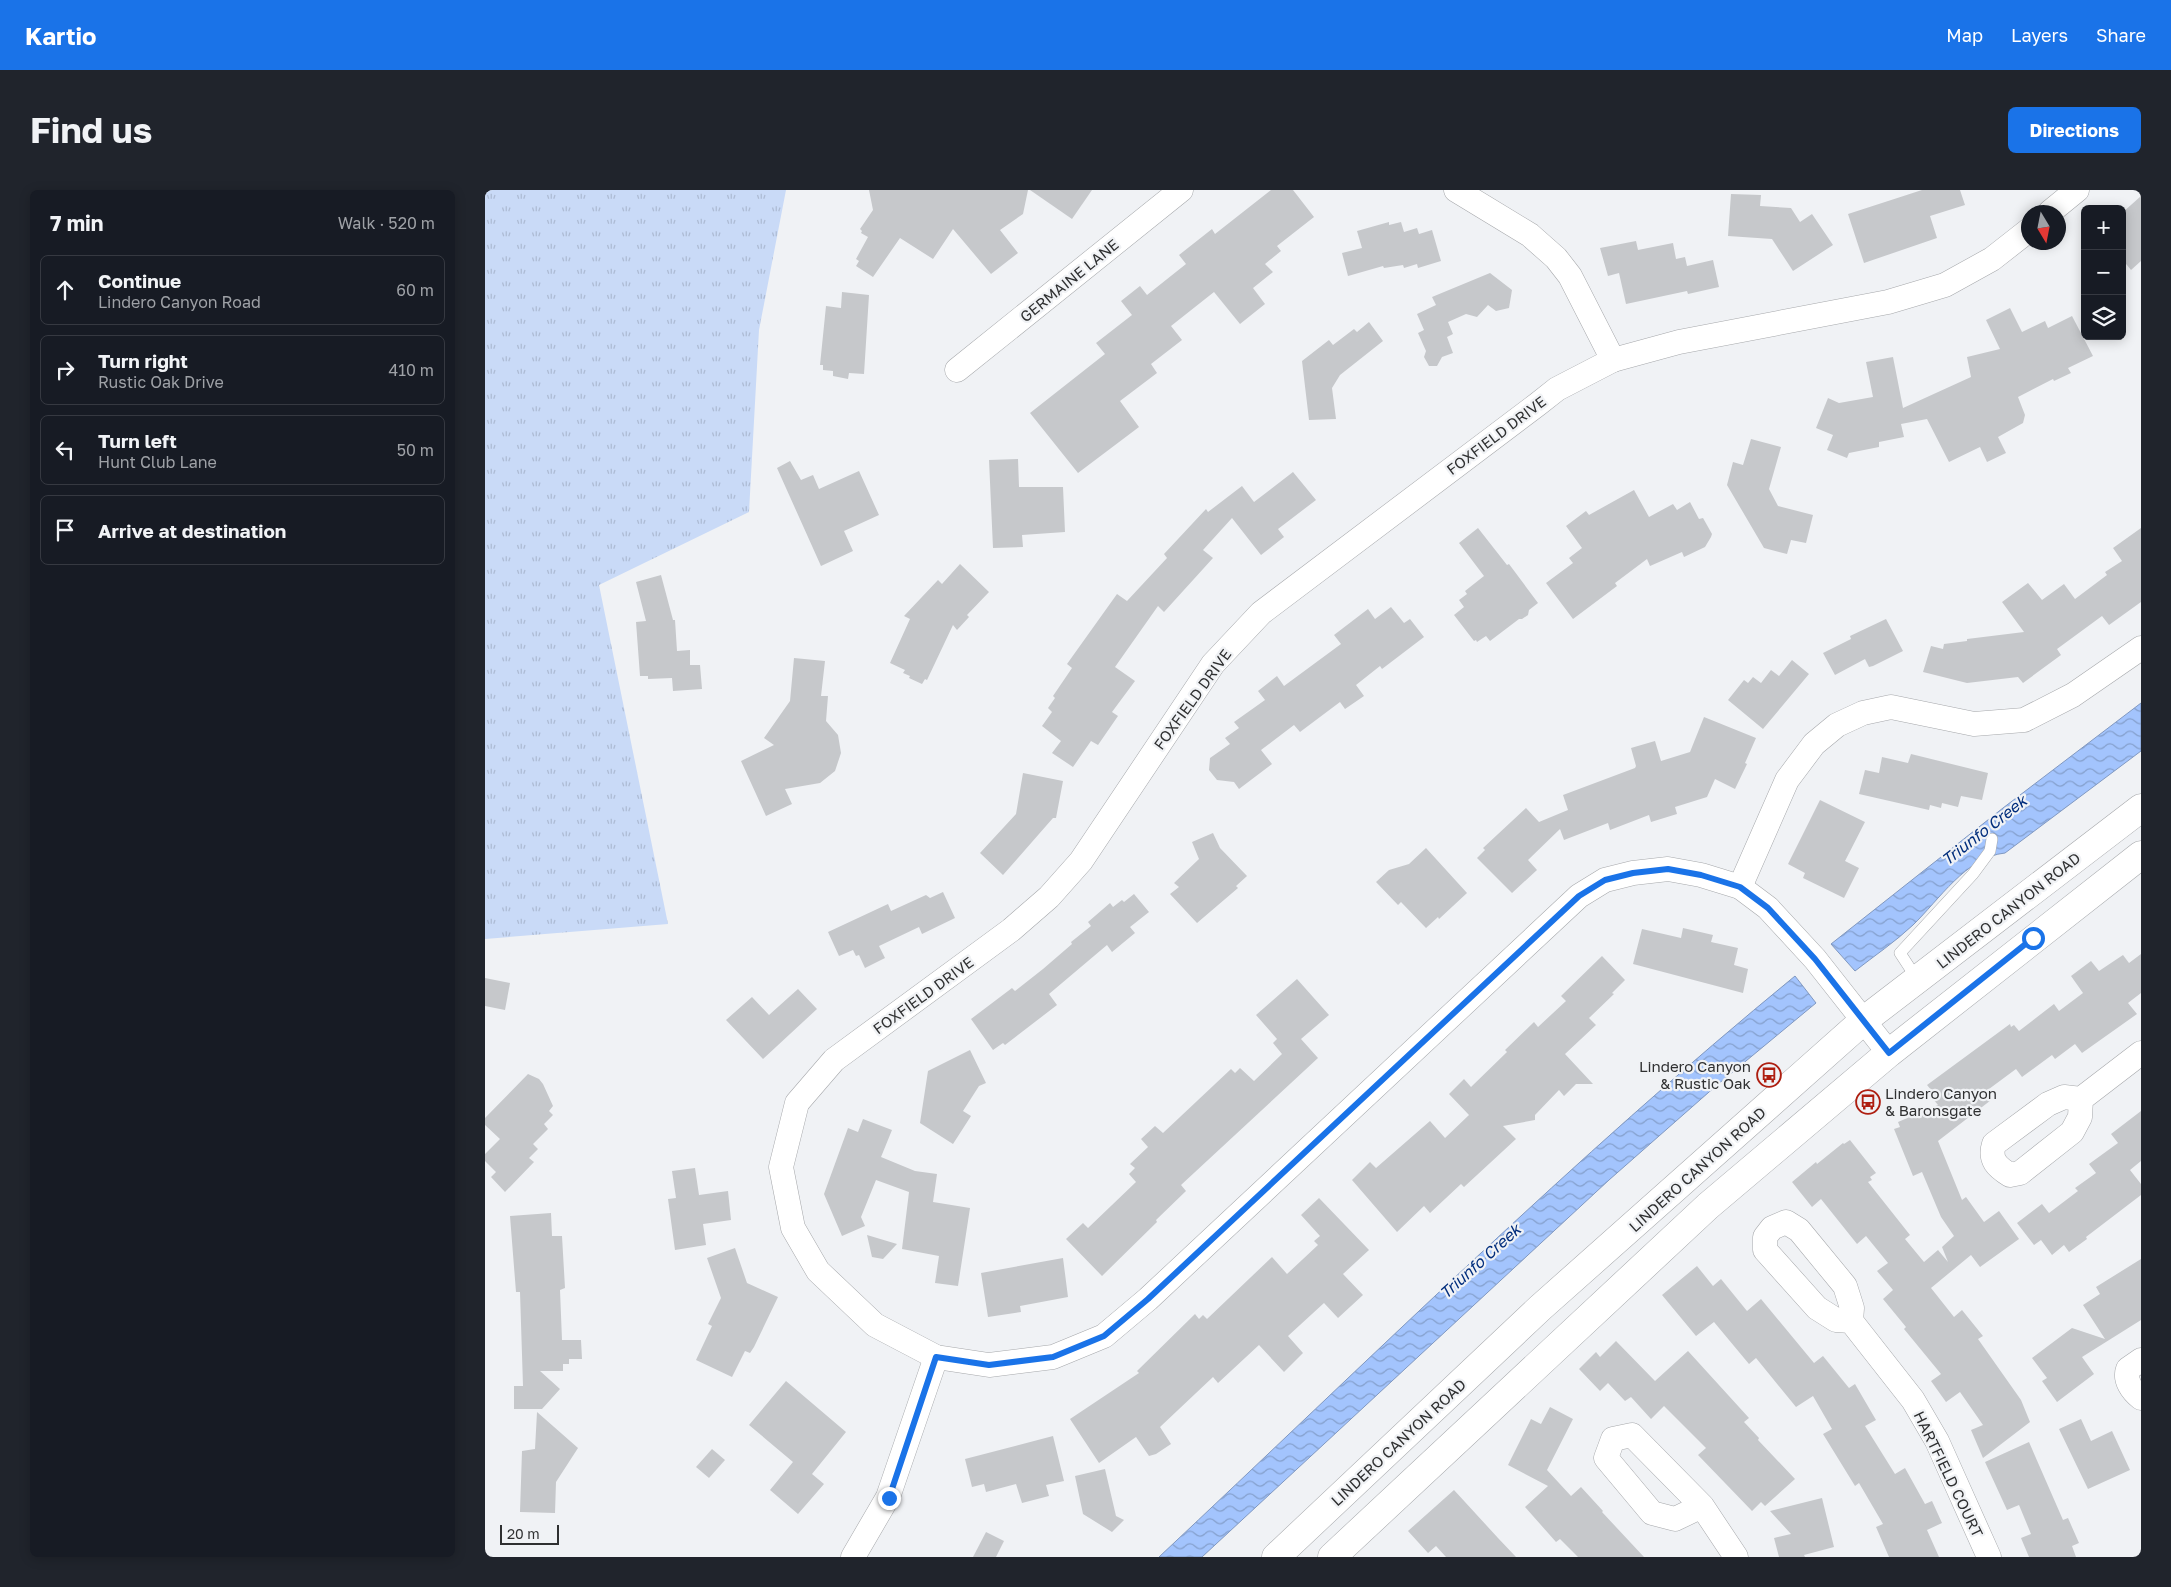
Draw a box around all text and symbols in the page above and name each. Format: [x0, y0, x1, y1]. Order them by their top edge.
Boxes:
text: Kartio [25, 21, 97, 50]
text: Map [1946, 24, 1983, 46]
text: Layers [2011, 24, 2068, 46]
text: Share [2096, 24, 2146, 46]
button: Directions [2008, 107, 2141, 153]
text: Find us [30, 109, 152, 151]
north arrow [2021, 205, 2066, 250]
map controls [2081, 205, 2126, 340]
button: + [2081, 205, 2126, 250]
text: 7 min [50, 210, 104, 236]
text: Walk · 520 m [338, 213, 435, 233]
street label: GERMAINE LANE [1016, 235, 1122, 325]
button: − [2081, 250, 2126, 295]
text: Continue [98, 269, 181, 292]
icon: ahead [51, 276, 79, 304]
text: 60 m [396, 280, 434, 300]
text: Lindero Canyon Road [98, 292, 261, 312]
button: layers [2081, 295, 2126, 340]
text: Turn right [98, 349, 188, 372]
icon: right [51, 356, 79, 384]
text: 410 m [388, 360, 434, 380]
text: Rustic Oak Drive [98, 372, 224, 392]
street label: FOXFIELD DRIVE [1443, 392, 1549, 478]
text: Turn left [98, 429, 177, 452]
icon: left [51, 436, 79, 464]
text: 50 m [397, 440, 434, 460]
text: Hunt Club Lane [98, 452, 217, 472]
icon: arrive [51, 516, 79, 544]
text: Arrive at destination [98, 519, 286, 542]
street label: FOXFIELD DRIVE [1150, 645, 1234, 753]
water label: Triunfo Creek [1938, 789, 2032, 869]
street label: LINDERO CANYON ROAD [1932, 848, 2084, 972]
route start [2022, 927, 2045, 950]
street label: FOXFIELD DRIVE [869, 953, 977, 1037]
place label: Lindero Canyon & Rustic Oak [1639, 1057, 1752, 1092]
bus stop icon: Lindero Canyon & Rustic Oak [1756, 1062, 1782, 1088]
place label: Lindero Canyon & Baronsgate [1885, 1084, 1997, 1119]
bus stop icon: Lindero Canyon & Baronsgate [1855, 1089, 1881, 1115]
street label: LINDERO CANYON ROAD [1625, 1103, 1769, 1235]
water label: Triunfo Creek [1435, 1218, 1526, 1303]
street label: LINDERO CANYON ROAD [1327, 1375, 1469, 1509]
street label: HARTFIELD COURT [1911, 1408, 1987, 1540]
route end [878, 1487, 901, 1510]
scale bar [500, 1522, 559, 1545]
text: 20 m [507, 1525, 540, 1542]

